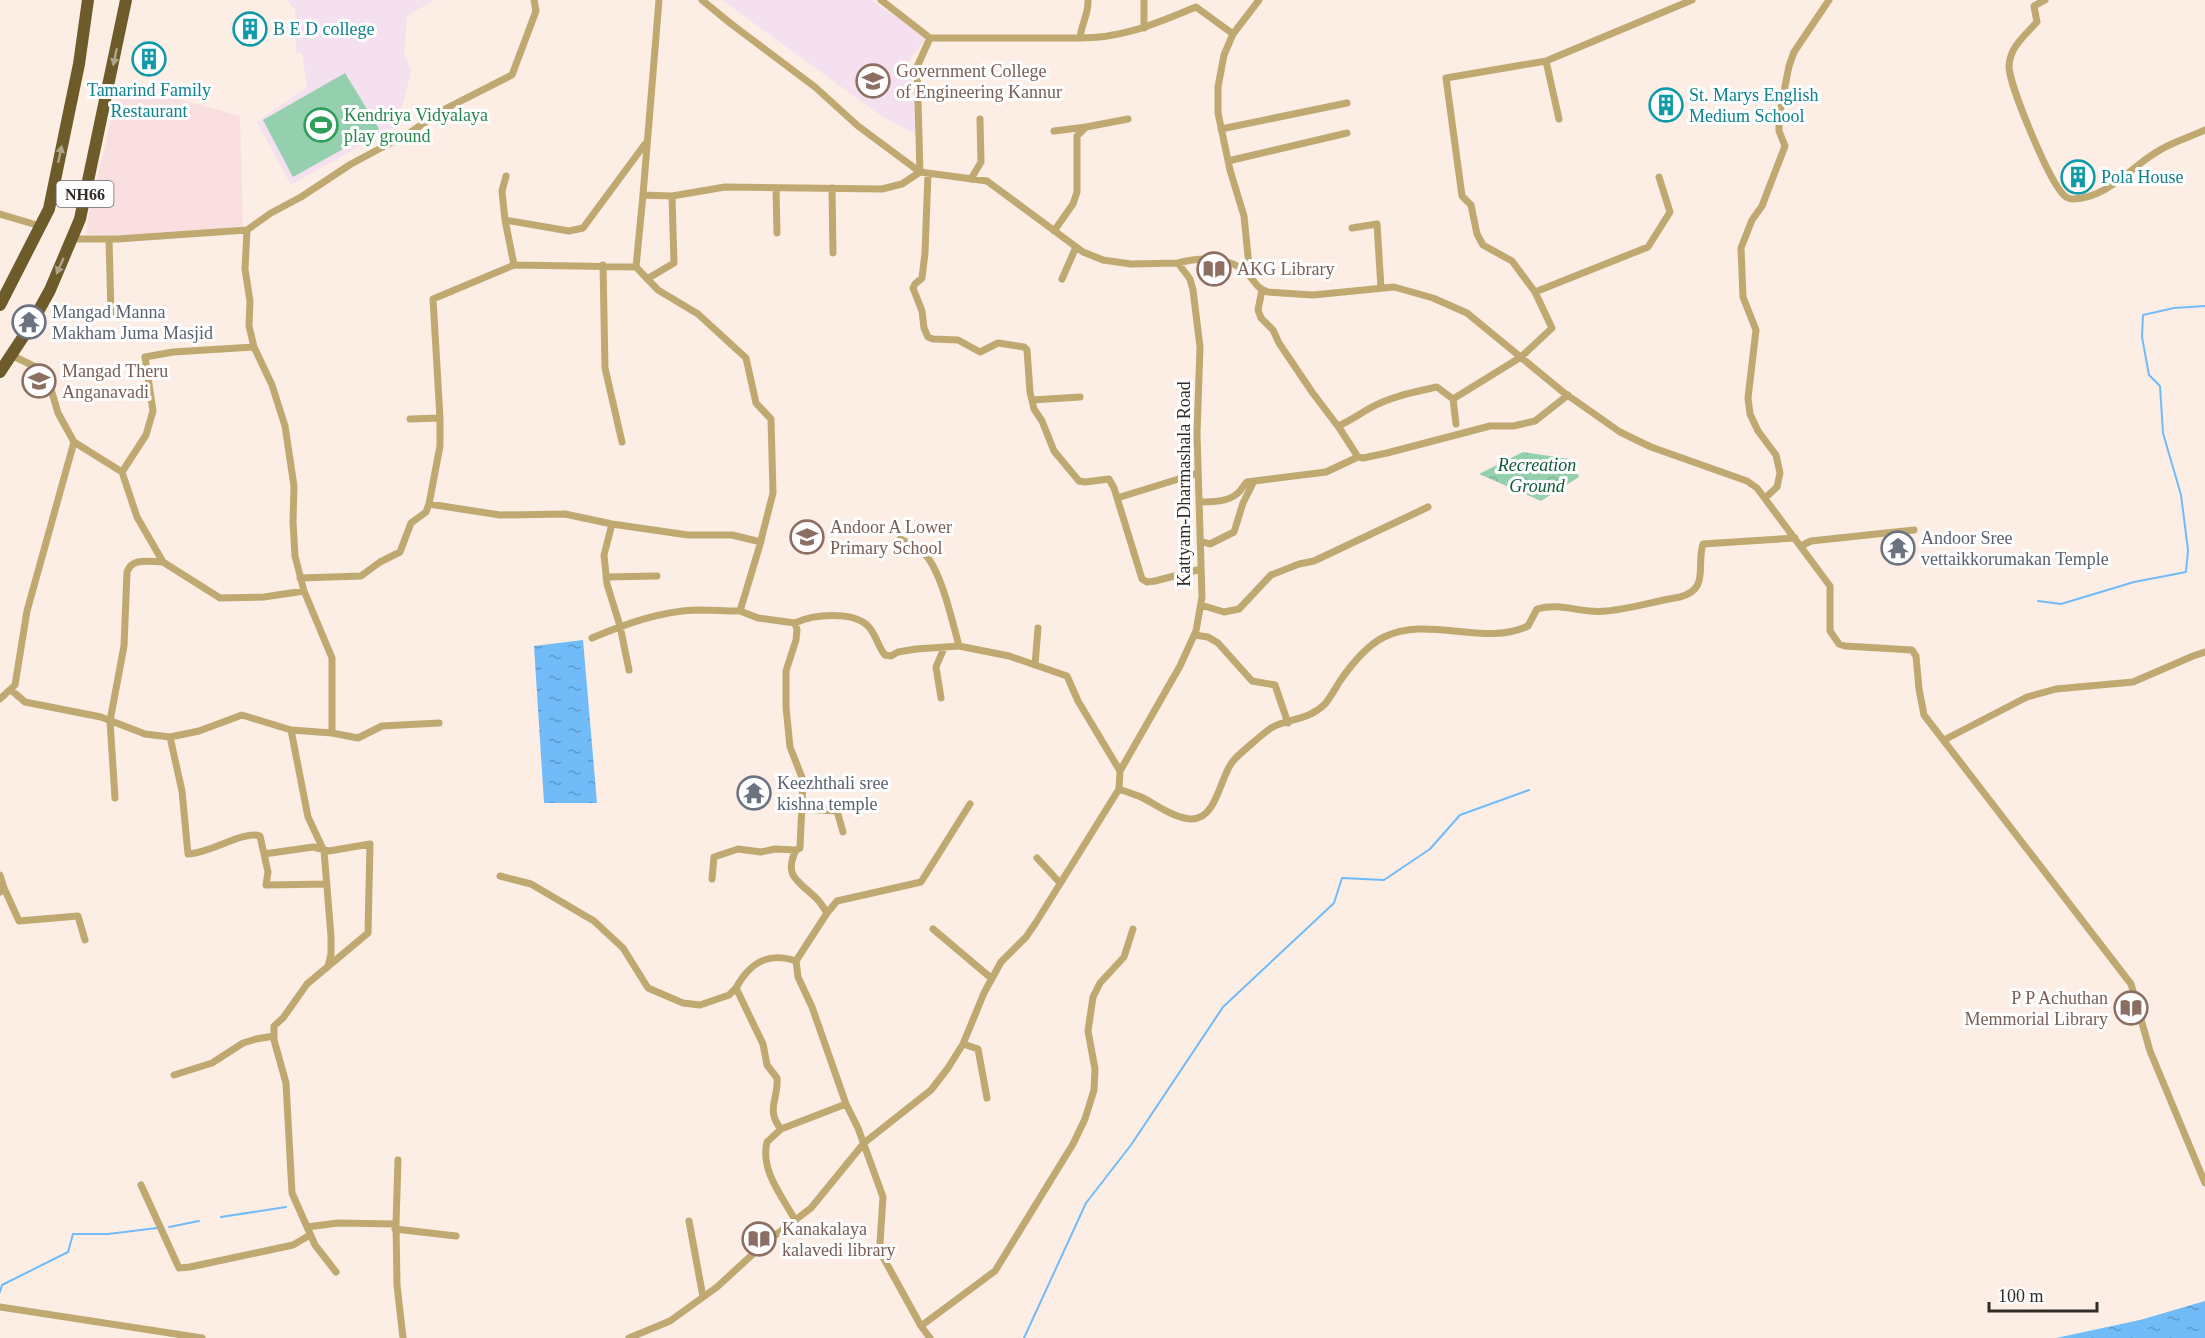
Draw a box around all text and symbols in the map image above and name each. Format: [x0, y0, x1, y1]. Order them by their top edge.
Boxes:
building icon: B E D college [232, 11, 268, 47]
place label: B E D college [273, 19, 374, 39]
building icon: Tamarind Family Restaurant [131, 41, 167, 77]
one-way arrow [110, 48, 119, 67]
place label: Government College of Engineering Kannur [896, 61, 1062, 102]
school or university icon: Government College of Engineering Kannur [855, 63, 891, 99]
place label: Tamarind Family Restaurant [87, 80, 211, 121]
place label: St. Marys English Medium School [1689, 85, 1819, 126]
building icon: St. Marys English Medium School [1648, 87, 1684, 123]
place label: Kendriya Vidyalaya play ground [344, 105, 488, 146]
sports icon: Kendriya Vidyalaya play ground [303, 107, 339, 143]
one-way arrow [56, 145, 66, 163]
building icon: Pola House [2060, 159, 2096, 195]
place label: Pola House [2101, 167, 2184, 187]
road number: NH66 [56, 181, 113, 207]
library icon: AKG Library [1196, 251, 1232, 287]
one-way arrow [56, 257, 65, 274]
place label: AKG Library [1237, 259, 1334, 279]
place label: Mangad Manna Makham Juma Masjid [52, 302, 213, 343]
temple icon: Mangad Manna Makham Juma Masjid [11, 304, 47, 340]
place label: Mangad Theru Anganavadi [62, 361, 168, 402]
school or university icon: Mangad Theru Anganavadi [21, 363, 57, 399]
street label: Kattyam-Dharmashala Road [1174, 381, 1194, 587]
park label: Recreation Ground [1497, 455, 1576, 496]
place label: Andoor A Lower Primary School [830, 517, 952, 558]
school or university icon: Andoor A Lower Primary School [789, 519, 825, 555]
place label: Andoor Sree vettaikkorumakan Temple [1921, 528, 2109, 569]
temple icon: Andoor Sree vettaikkorumakan Temple [1880, 530, 1916, 566]
place label: Keezhthali sree kishna temple [777, 773, 888, 814]
temple icon: Keezhthali sree kishna temple [736, 775, 772, 811]
place label: P P Achuthan Memmorial Library [1965, 988, 2108, 1029]
library icon: P P Achuthan Memmorial Library [2113, 990, 2149, 1026]
place label: Kanakalaya kalavedi library [782, 1219, 895, 1260]
library icon: Kanakalaya kalavedi library [741, 1221, 777, 1257]
scale bar [1989, 1275, 2097, 1313]
text: 100 m [1998, 1286, 2044, 1306]

